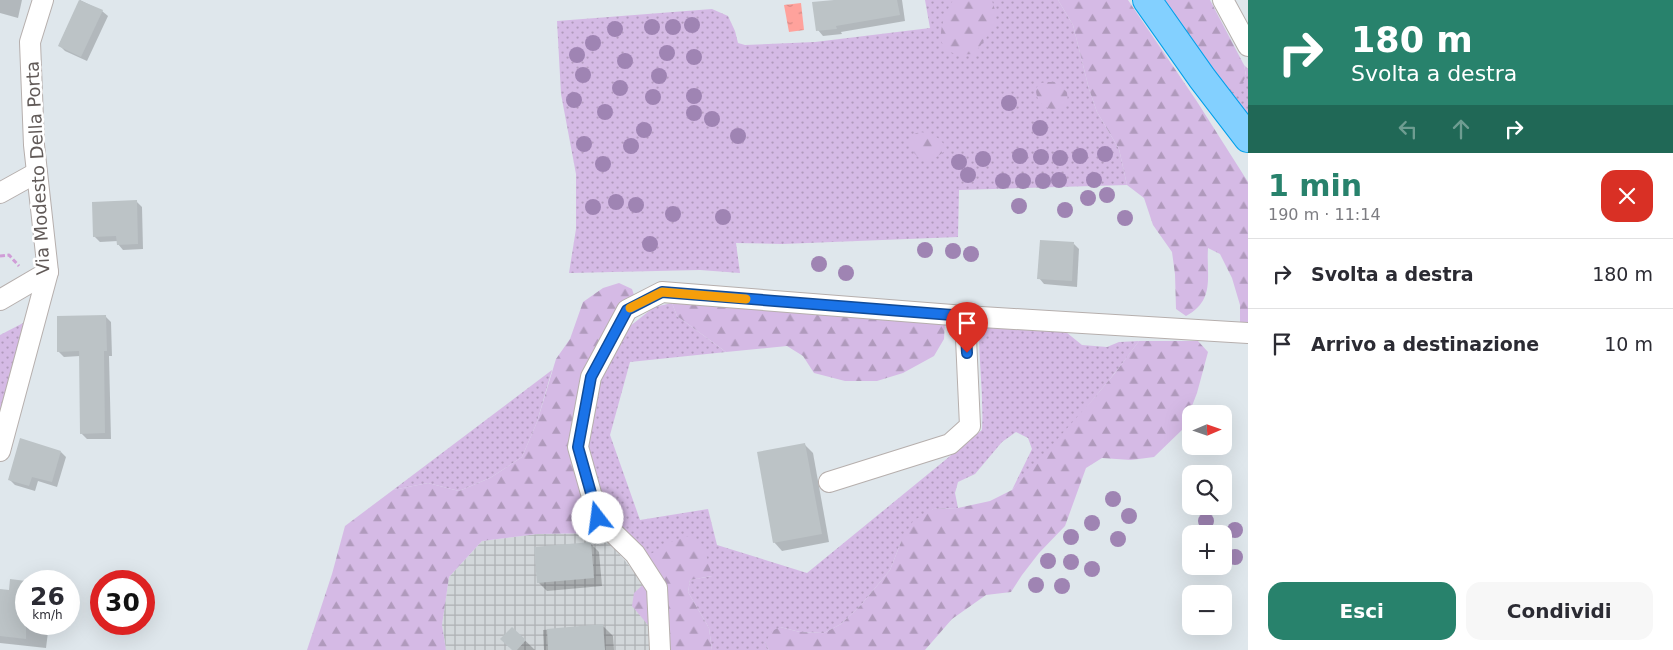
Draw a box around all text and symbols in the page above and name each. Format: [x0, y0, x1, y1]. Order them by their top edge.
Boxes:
icon: right [1268, 20, 1333, 85]
text: 180 m [1351, 20, 1473, 60]
street label: Via Modesto Della Porta [21, 60, 54, 276]
text: Svolta a destra [1351, 61, 1517, 86]
icon: left [1394, 115, 1422, 143]
icon: ahead [1447, 115, 1475, 143]
icon: right [1500, 115, 1528, 143]
text: 1 min [1268, 168, 1362, 203]
button: close [1601, 170, 1653, 222]
text: 190 m · 11:14 [1268, 205, 1381, 224]
icon: right [1268, 260, 1296, 288]
text: Svolta a destra [1311, 263, 1474, 285]
text: 180 m [1592, 263, 1653, 285]
pin [946, 302, 988, 353]
icon: arrive [953, 309, 981, 337]
icon: arrive [1268, 330, 1296, 358]
text: Arrivo a destinazione [1311, 333, 1539, 355]
text: 10 m [1604, 333, 1653, 355]
north arrow [1182, 405, 1232, 455]
map controls [1182, 405, 1232, 635]
button: search [1182, 465, 1232, 515]
position arrow [571, 491, 623, 543]
button: + [1182, 525, 1232, 575]
speed limit sign: 30 [90, 570, 155, 635]
text: 26 [30, 582, 65, 611]
button: Esci [1268, 582, 1456, 640]
button: Condividi [1466, 582, 1653, 640]
button: − [1182, 585, 1232, 635]
text: km/h [32, 608, 63, 622]

